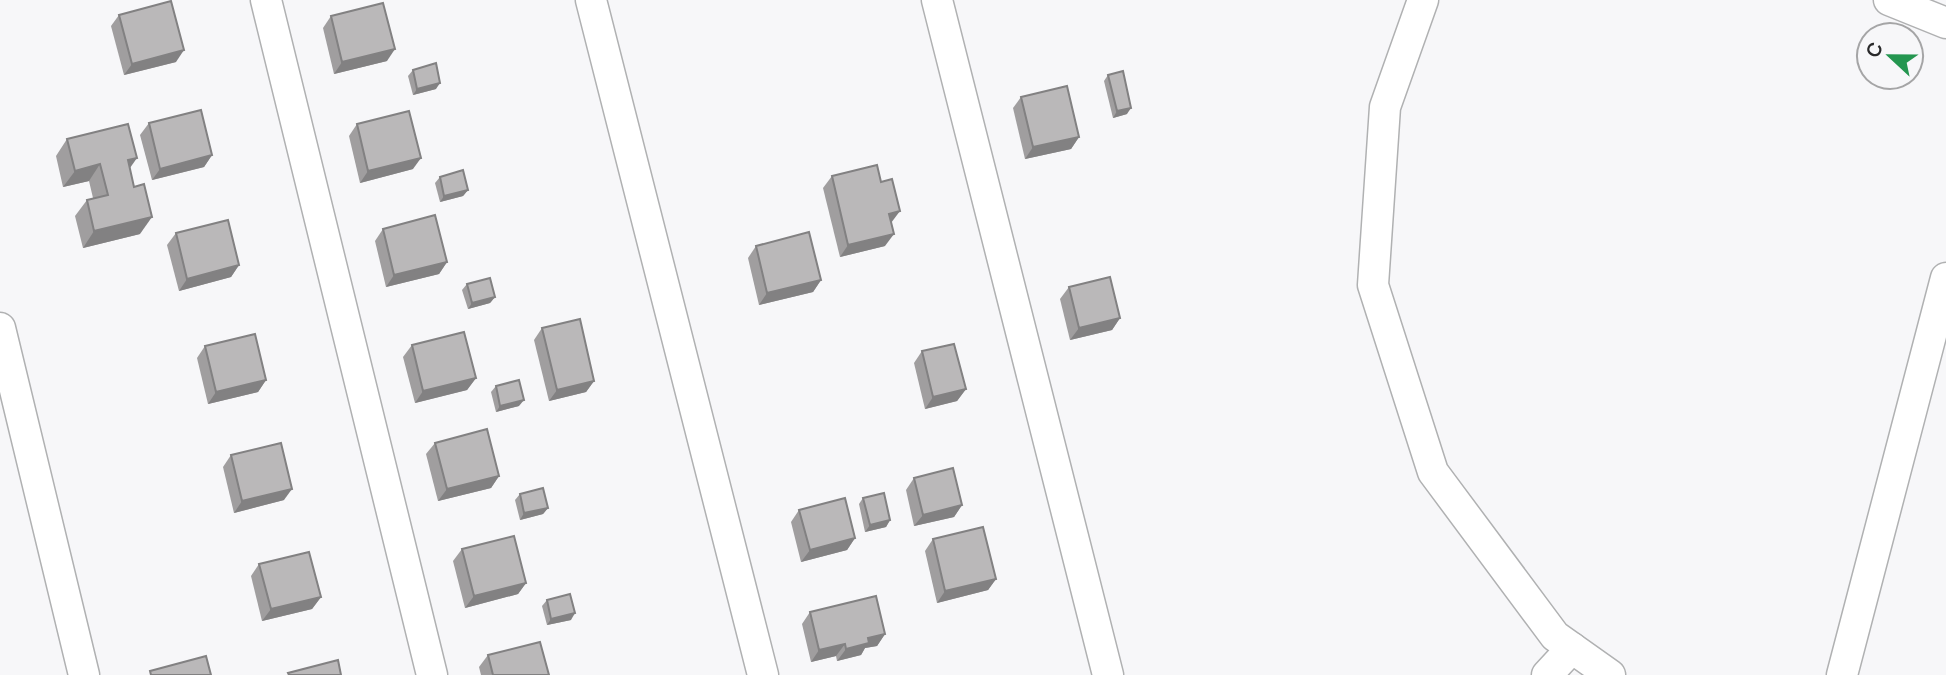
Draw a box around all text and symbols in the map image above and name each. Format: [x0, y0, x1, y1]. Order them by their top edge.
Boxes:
north arrow [1855, 21, 1925, 91]
text: С [1860, 38, 1889, 61]

